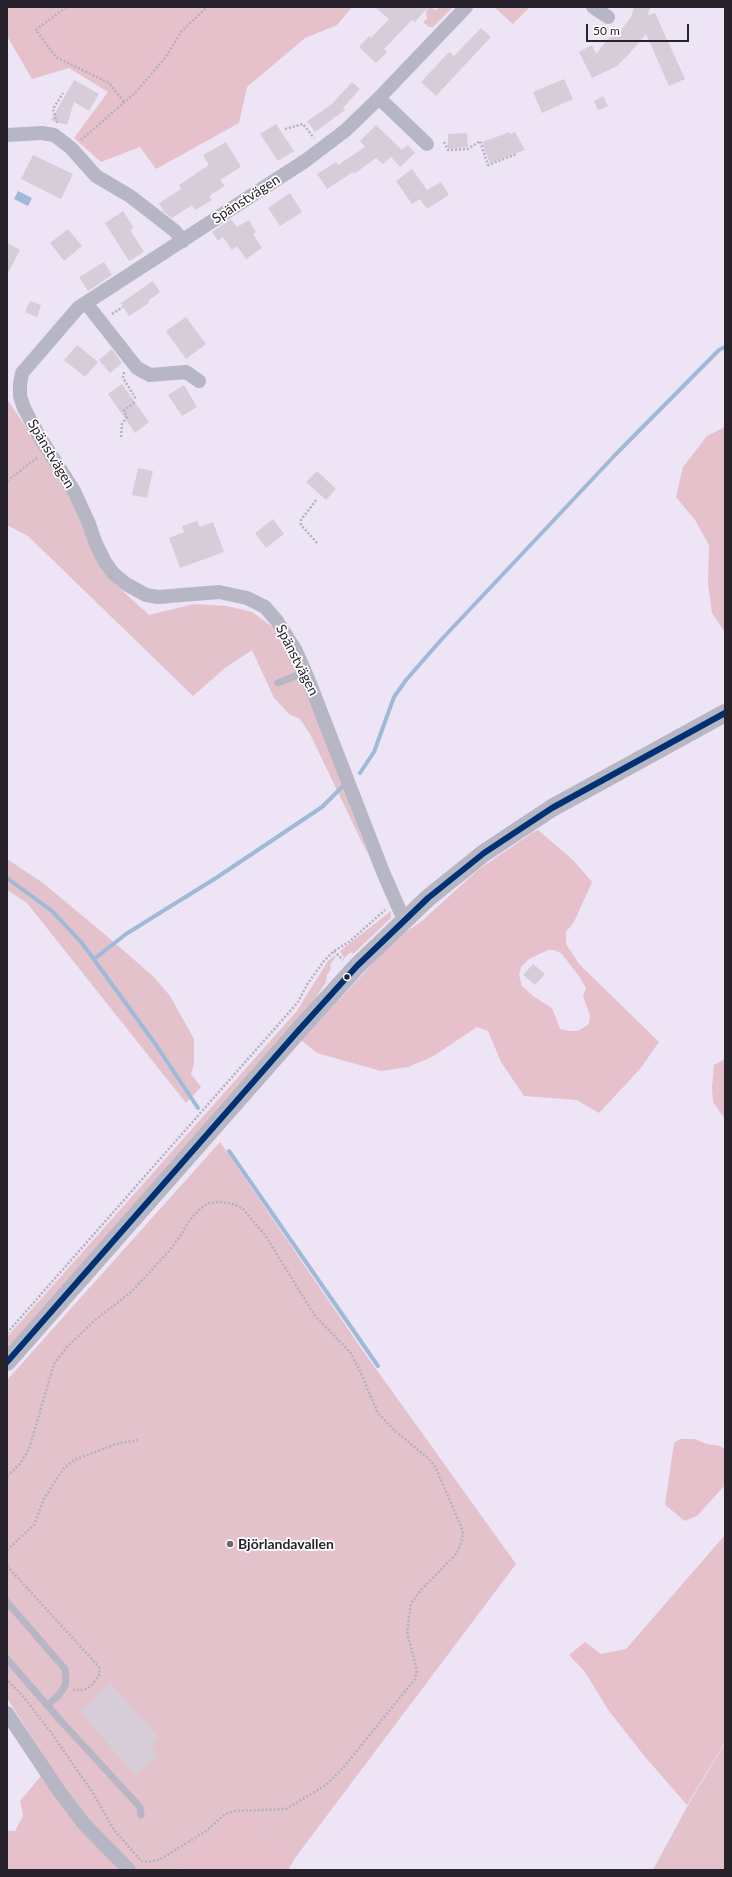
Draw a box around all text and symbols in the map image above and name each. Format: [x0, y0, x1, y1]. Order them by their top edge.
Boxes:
scale bar [588, 16, 691, 42]
text: 50 m [593, 23, 620, 38]
street label: Spänstvägen [209, 171, 283, 227]
street label: Spänstvägen [24, 416, 78, 492]
street label: Spänstvägen [272, 622, 322, 698]
unlabelled marker [342, 972, 352, 982]
place label: Björlandavallen [238, 1536, 334, 1552]
marker: Björlandavallen [225, 1539, 235, 1549]

